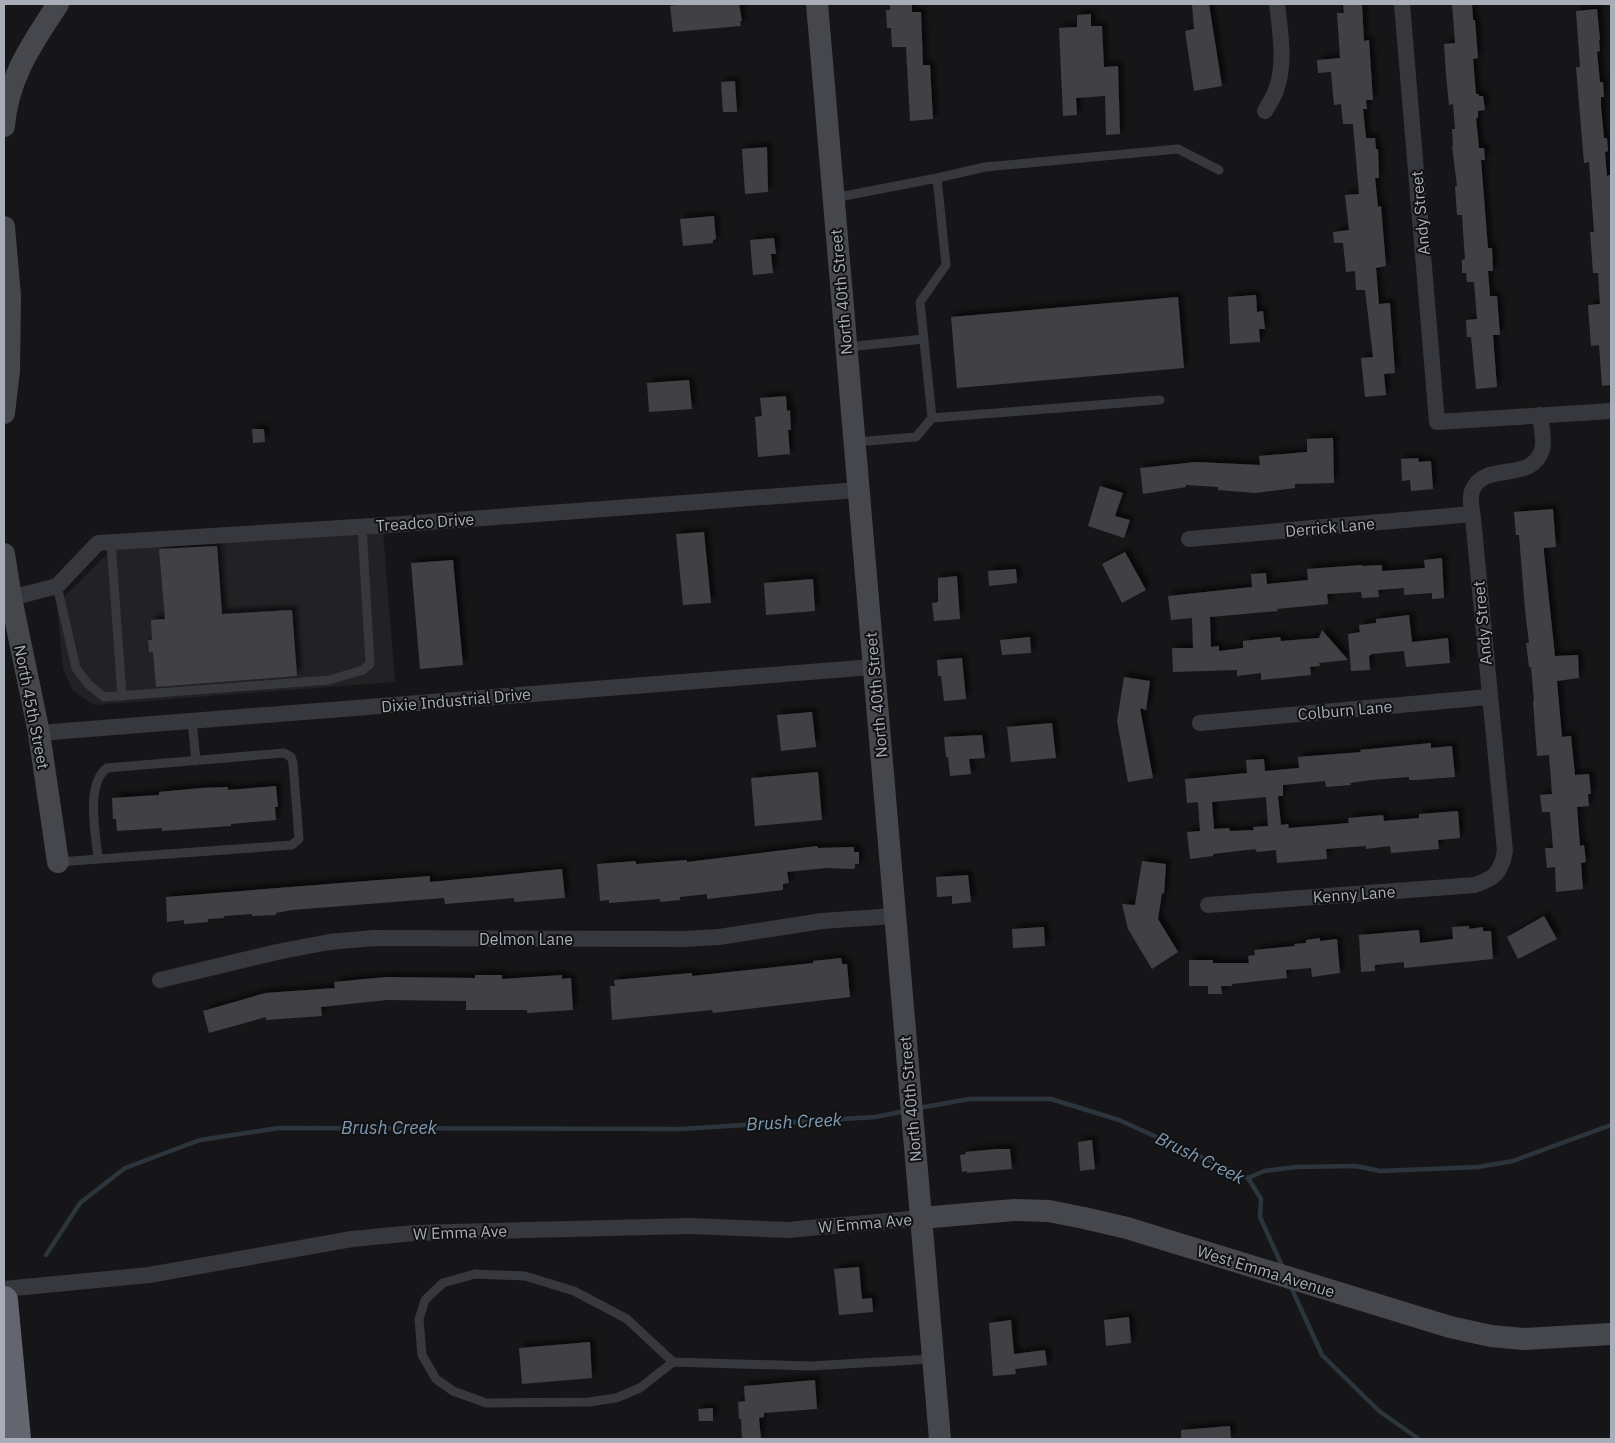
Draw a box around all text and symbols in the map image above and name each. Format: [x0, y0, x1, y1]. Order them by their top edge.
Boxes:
street label: Andy Street [1406, 170, 1434, 256]
street label: North 40th Street [826, 228, 856, 356]
street label: Treadco Drive [375, 509, 475, 535]
street label: Derrick Lane [1284, 513, 1376, 541]
street label: Andy Street [1468, 580, 1496, 666]
street label: North 40th Street [861, 631, 891, 759]
street label: North 45th Street [10, 643, 54, 771]
street label: Dixie Industrial Drive [380, 683, 532, 717]
street label: Colburn Lane [1297, 696, 1393, 724]
street label: Kenny Lane [1312, 881, 1396, 907]
street label: Delmon Lane [479, 929, 573, 949]
street label: North 40th Street [895, 1035, 925, 1163]
water label: Brush Creek [745, 1107, 843, 1135]
water label: Brush Creek [341, 1116, 438, 1139]
water label: Brush Creek [1152, 1126, 1249, 1189]
street label: W Emma Ave [817, 1209, 913, 1237]
street label: W Emma Ave [413, 1220, 508, 1244]
street label: West Emma Avenue [1195, 1241, 1337, 1302]

